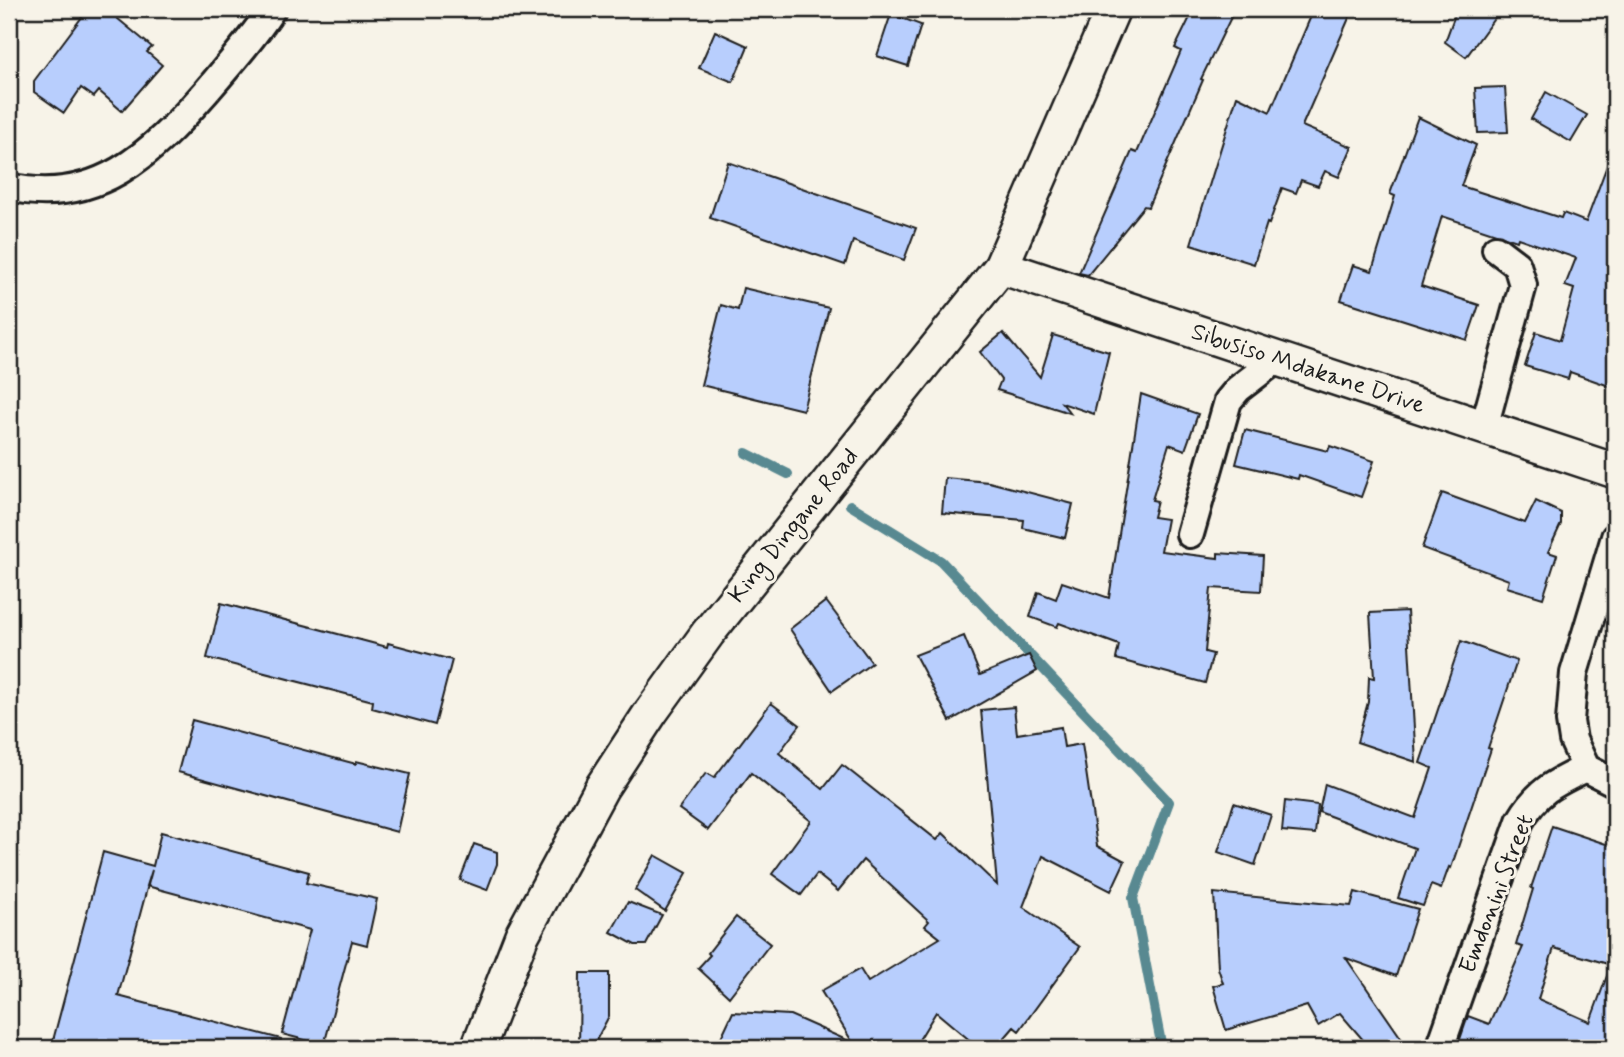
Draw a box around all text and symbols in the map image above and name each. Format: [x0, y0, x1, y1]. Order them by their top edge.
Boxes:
street label: Sibusiso Mdakane Drive [1187, 317, 1429, 421]
street label: King Dingane Road [722, 442, 868, 611]
street label: Emdonini Street [1452, 810, 1542, 978]

